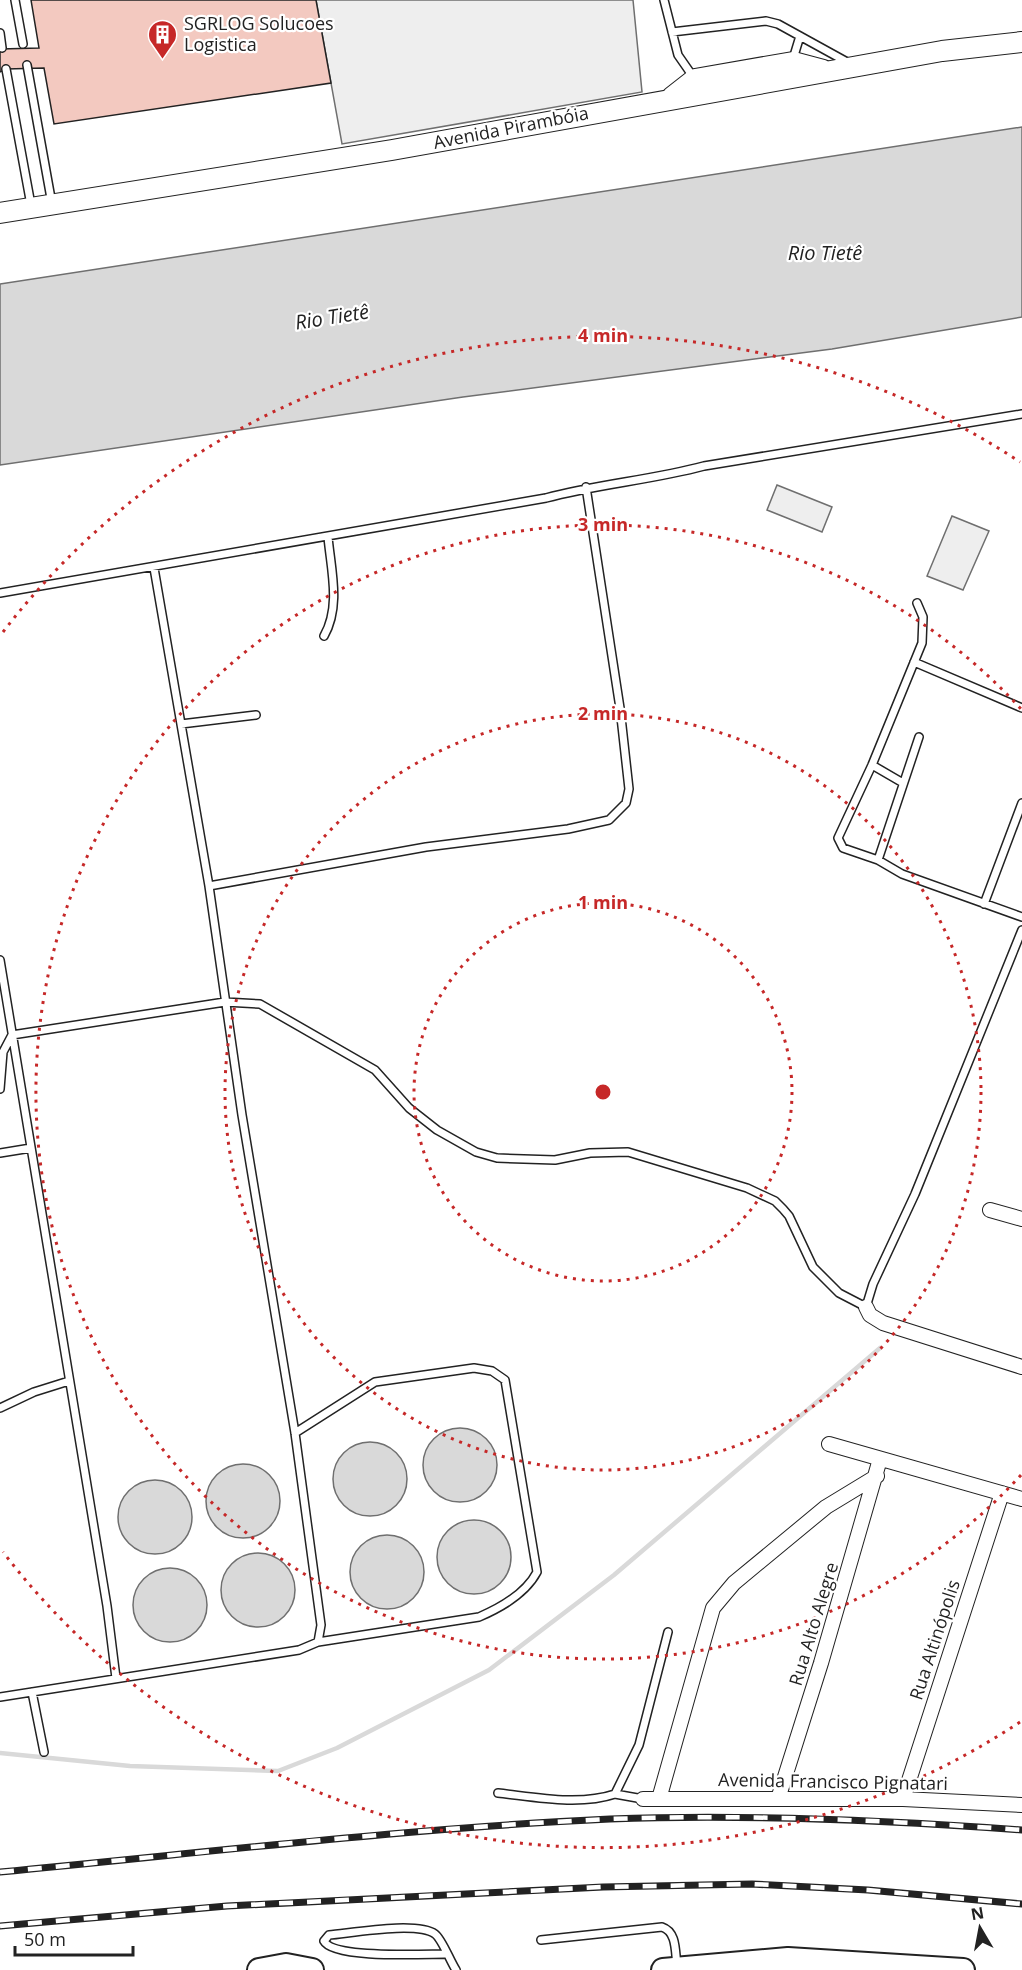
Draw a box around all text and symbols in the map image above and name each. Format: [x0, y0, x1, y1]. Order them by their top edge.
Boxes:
place label: SGRLOG Solucoes Logistica [184, 11, 334, 56]
building icon: SGRLOG Solucoes Logistica [147, 18, 179, 60]
street label: Avenida Pirambóia [431, 100, 590, 154]
water label: Rio Tietê [788, 239, 862, 266]
water label: Rio Tietê [293, 297, 371, 336]
text: 4 min [578, 323, 628, 347]
text: 3 min [578, 512, 628, 536]
text: 2 min [578, 701, 628, 725]
text: 1 min [578, 890, 628, 914]
centre of rings [593, 1082, 613, 1102]
street label: Rua Alto Alegre [783, 1559, 843, 1688]
street label: Rua Altinópolis [903, 1576, 965, 1703]
street label: Avenida Francisco Pignatari [718, 1767, 948, 1795]
north arrow [950, 1898, 1010, 1958]
text: N [969, 1901, 986, 1925]
scale bar [15, 1919, 134, 1957]
text: 50 m [24, 1927, 66, 1951]

